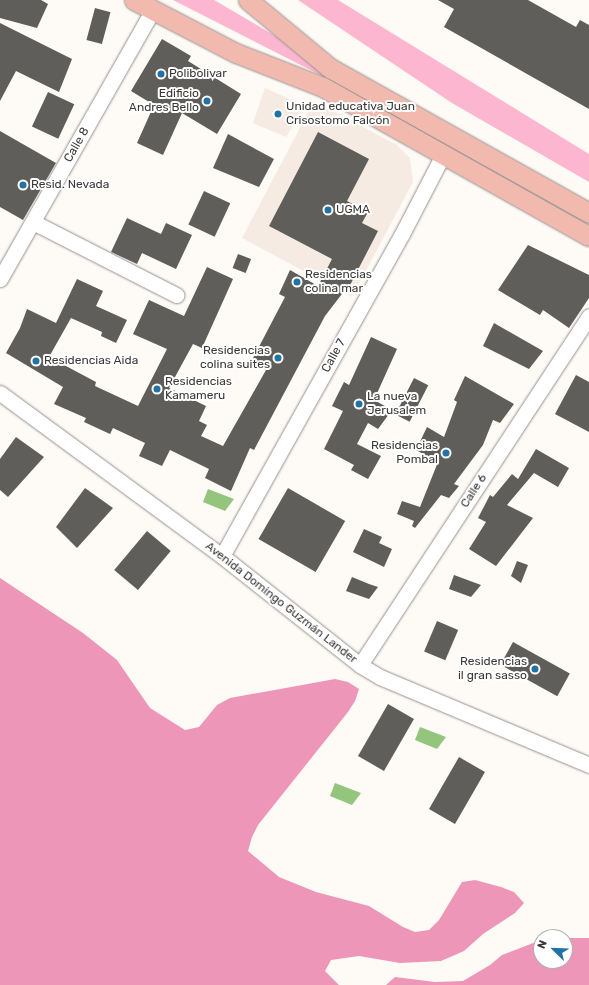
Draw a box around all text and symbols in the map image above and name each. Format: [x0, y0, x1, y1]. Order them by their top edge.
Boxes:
place label: Polibolivar [169, 67, 227, 81]
marker: Polibolivar [156, 69, 166, 79]
place label: Edificio Andres Bello [129, 87, 199, 115]
marker: Edificio Andres Bello [202, 96, 212, 106]
place label: Unidad educativa Juan Crisostomo Falcón [286, 100, 415, 128]
marker: Unidad educativa Juan Crisostomo Falcón [273, 109, 283, 119]
street label: Calle 8 [61, 125, 93, 165]
place label: Resid. Nevada [31, 178, 109, 192]
marker: Resid. Nevada [18, 180, 28, 190]
place label: UGMA [336, 203, 370, 217]
marker: UGMA [323, 205, 333, 215]
place label: Residencias colina mar [305, 268, 372, 296]
marker: Residencias colina mar [292, 277, 302, 287]
street label: Calle 7 [319, 337, 349, 375]
place label: Residencias colina suites [200, 344, 270, 372]
marker: Residencias colina suites [273, 353, 283, 363]
place label: Residencias Aida [44, 354, 139, 368]
marker: Residencias Aida [31, 356, 41, 366]
place label: Residencias Kamameru [165, 375, 232, 403]
marker: Residencias Kamameru [152, 384, 162, 394]
place label: La nueva Jerusalem [367, 390, 426, 418]
marker: La nueva Jerusalem [354, 399, 364, 409]
place label: Residencias Pombal [371, 439, 438, 467]
marker: Residencias Pombal [441, 448, 451, 458]
street label: Calle 6 [458, 471, 490, 511]
street label: Avenida Domingo Guzmán Lander [202, 539, 360, 667]
place label: Residencias il gran sasso [458, 655, 527, 683]
marker: Residencias il gran sasso [530, 664, 540, 674]
north arrow [533, 929, 573, 969]
text: N [535, 938, 550, 951]

